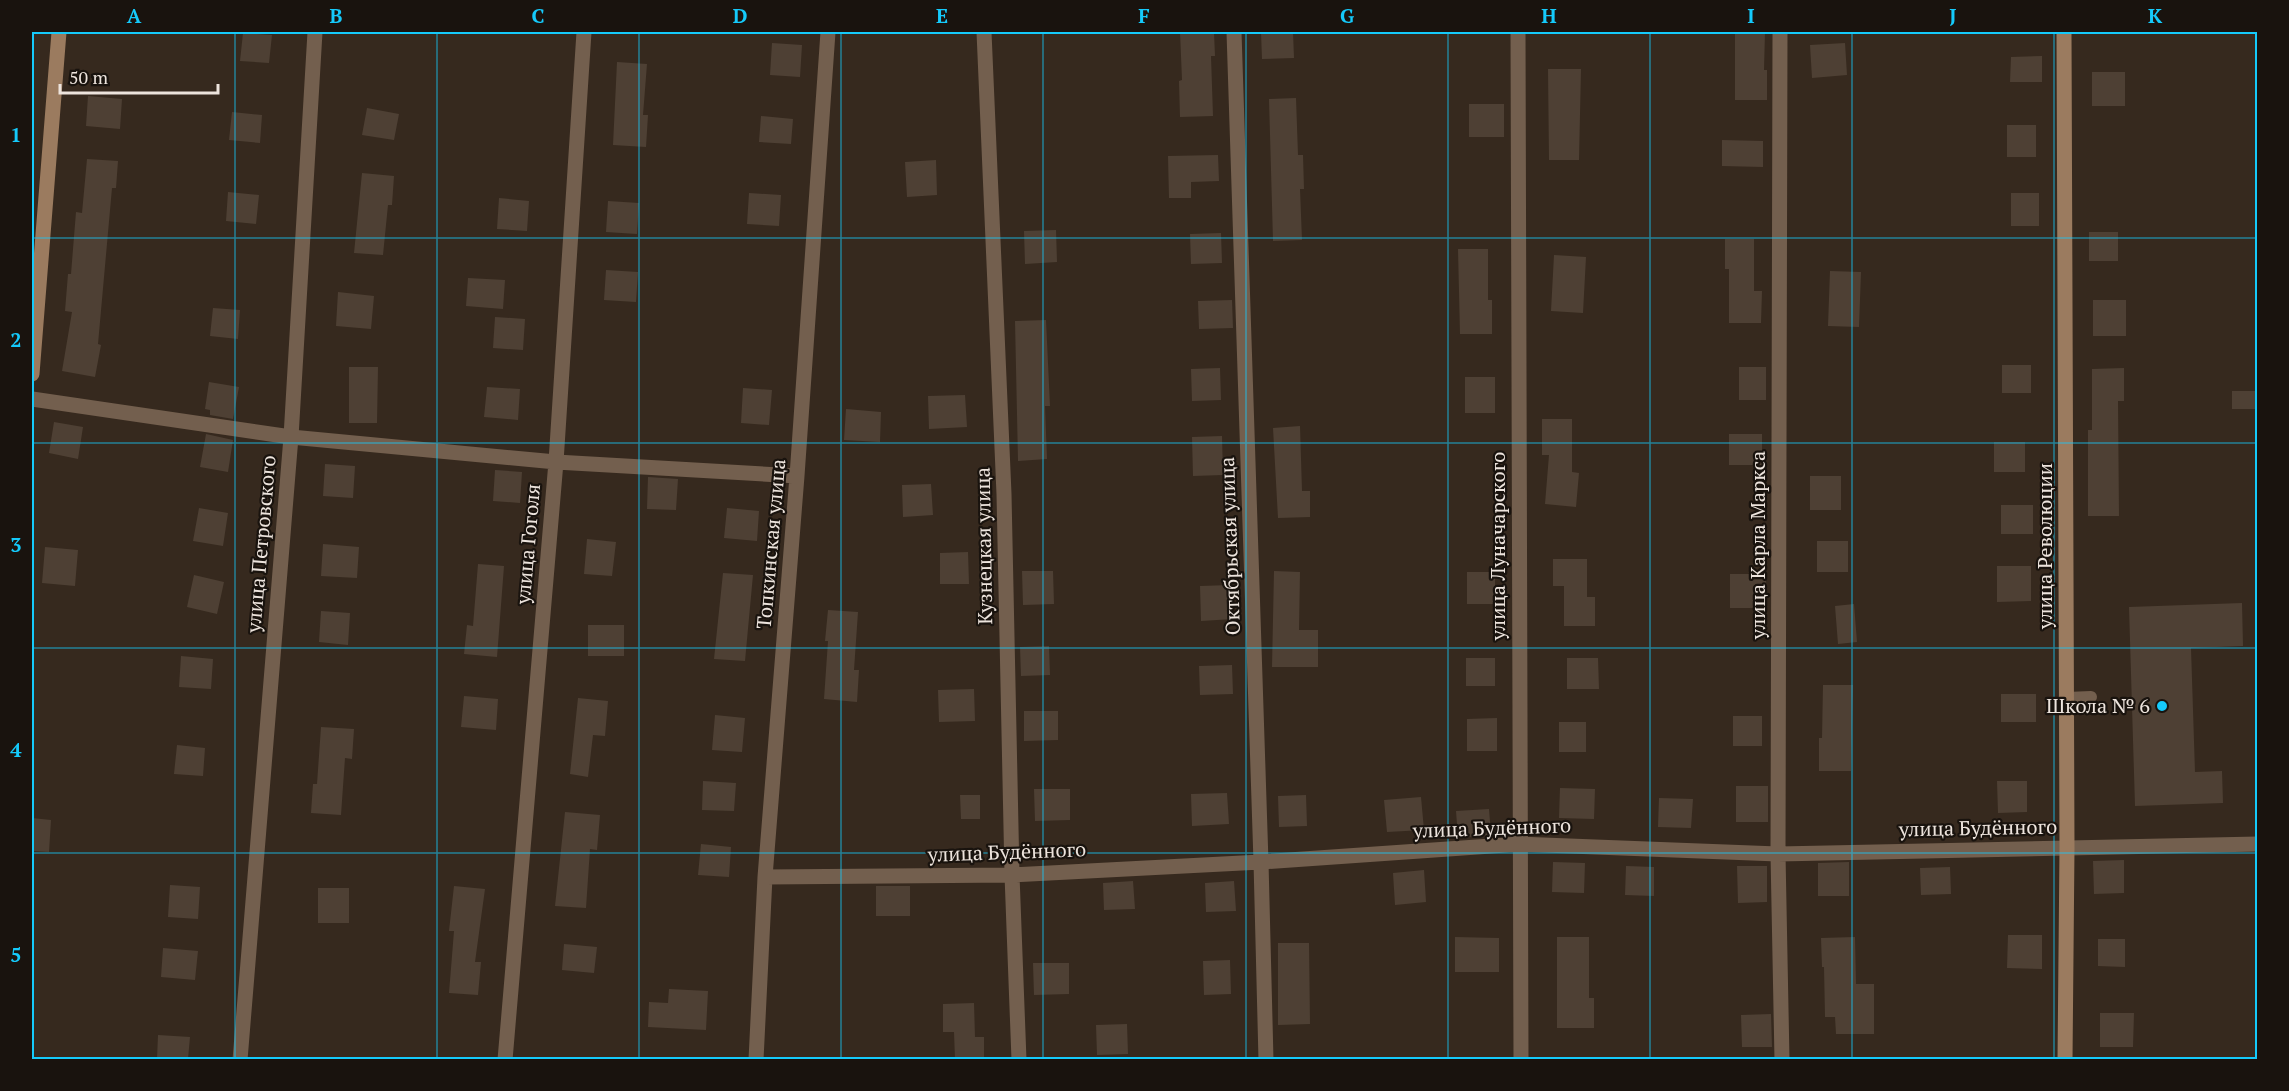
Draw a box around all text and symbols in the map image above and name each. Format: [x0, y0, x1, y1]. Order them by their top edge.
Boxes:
text: A [127, 2, 142, 29]
text: B [330, 2, 343, 29]
text: C [531, 2, 545, 29]
text: D [733, 2, 747, 29]
text: E [936, 2, 948, 29]
text: F [1138, 2, 1150, 29]
text: G [1340, 2, 1354, 29]
text: H [1541, 2, 1557, 29]
text: I [1747, 2, 1755, 29]
text: J [1949, 2, 1957, 29]
text: K [2148, 2, 2163, 29]
scale bar [60, 57, 218, 95]
text: 50 m [69, 65, 109, 89]
text: 1 [10, 121, 22, 148]
text: 2 [10, 326, 22, 353]
street label: улица Карла Маркса [1744, 451, 1771, 640]
street label: улица Луначарского [1484, 452, 1511, 641]
street label: улица Петровского [239, 454, 282, 635]
street label: Октябрьская улица [1213, 456, 1246, 636]
street label: Топкинская улица [750, 458, 791, 630]
street label: улица Революции [2031, 463, 2058, 630]
street label: Кузнецкая улица [969, 467, 998, 625]
street label: улица Гоголя [509, 483, 546, 606]
text: 3 [10, 531, 22, 558]
place label: Школа № 6 [2046, 692, 2150, 719]
marker: Школа № 6 [2155, 699, 2169, 713]
text: 4 [10, 736, 22, 763]
street label: улица Будённого [1411, 811, 1572, 844]
street label: улица Будённого [1898, 813, 2057, 842]
street label: улица Будённого [926, 835, 1087, 868]
text: 5 [10, 941, 22, 968]

